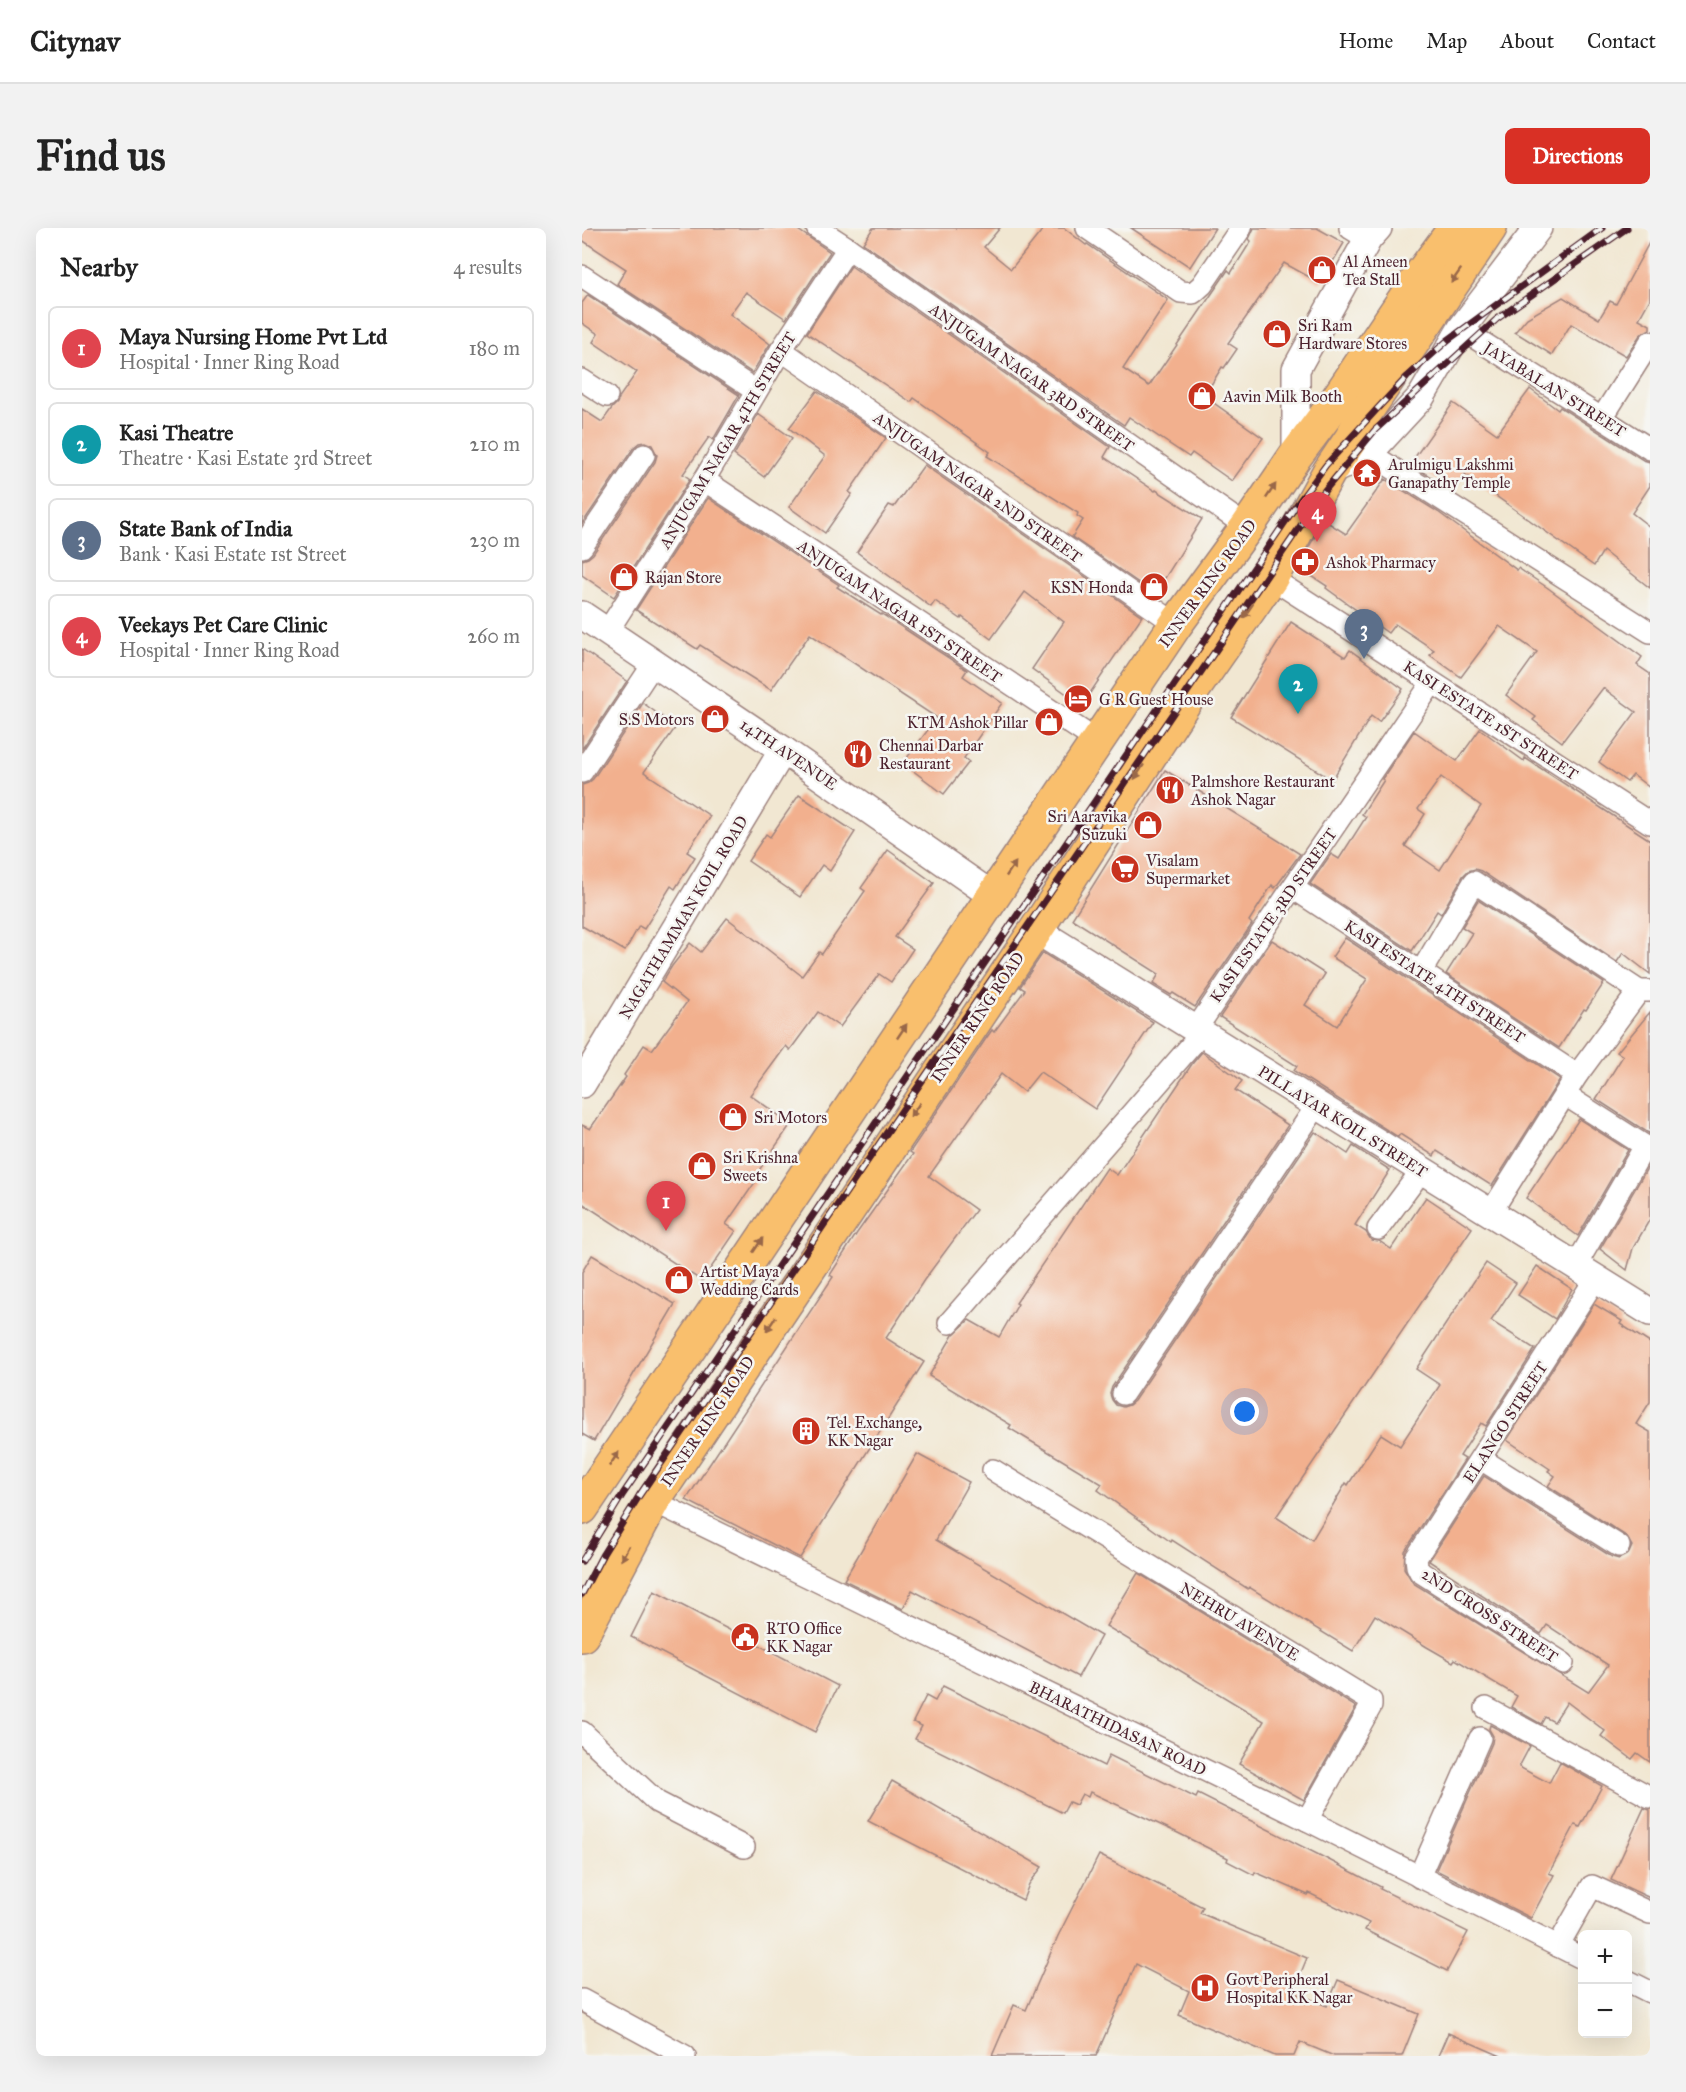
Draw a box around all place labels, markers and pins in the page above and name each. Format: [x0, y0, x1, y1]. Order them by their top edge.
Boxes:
place label: Al Ameen Tea Stall [1342, 252, 1408, 289]
shop icon: Al Ameen Tea Stall [1306, 254, 1338, 286]
place label: Sri Ram Hardware Stores [1298, 316, 1407, 353]
shop icon: Sri Ram Hardware Stores [1261, 318, 1293, 350]
shop icon: Aavin Milk Booth [1186, 380, 1218, 412]
place label: Aavin Milk Booth [1222, 387, 1342, 406]
place label: Arulmigu Lakshmi Ganapathy Temple [1387, 455, 1514, 492]
temple icon: Arulmigu Lakshmi Ganapathy Temple [1351, 457, 1383, 489]
pin: 4 [1298, 492, 1336, 542]
pharmacy icon: Ashok Pharmacy [1289, 546, 1321, 578]
place label: Ashok Pharmacy [1325, 553, 1436, 572]
shop icon: Rajan Store [608, 561, 640, 593]
place label: Rajan Store [645, 568, 722, 587]
shop icon: KSN Honda [1138, 571, 1170, 603]
place label: KSN Honda [1050, 578, 1133, 597]
pin: 3 [1344, 610, 1384, 659]
pin: 2 [1278, 664, 1318, 714]
hotel icon: G R Guest House [1062, 683, 1094, 715]
place label: G R Guest House [1099, 690, 1214, 709]
shop icon: S.S Motors [699, 703, 731, 735]
shop icon: KTM Ashok Pillar [1033, 706, 1065, 738]
place label: S.S Motors [619, 710, 694, 729]
place label: KTM Ashok Pillar [907, 713, 1028, 732]
place label: Chennai Darbar Restaurant [879, 736, 983, 773]
restaurant icon: Chennai Darbar Restaurant [842, 738, 874, 770]
place label: Palmshore Restaurant Ashok Nagar [1190, 772, 1335, 810]
restaurant icon: Palmshore Restaurant Ashok Nagar [1154, 774, 1186, 806]
place label: Sri Aaravika Suzuki [1047, 807, 1128, 844]
shop icon: Sri Aaravika Suzuki [1132, 809, 1164, 841]
place label: Visalam Supermarket [1145, 851, 1230, 888]
supermarket icon: Visalam Supermarket [1109, 853, 1141, 885]
shop icon: Sri Motors [717, 1101, 749, 1133]
place label: Sri Motors [754, 1108, 827, 1127]
place label: Sri Krishna Sweets [723, 1148, 798, 1185]
shop icon: Sri Krishna Sweets [686, 1150, 718, 1182]
pin: 1 [646, 1182, 686, 1231]
place label: Artist Maya Wedding Cards [699, 1262, 799, 1300]
shop icon: Artist Maya Wedding Cards [663, 1264, 695, 1296]
place label: Tel. Exchange, KK Nagar [827, 1413, 922, 1451]
building icon: Tel. Exchange, KK Nagar [790, 1415, 822, 1447]
place label: RTO Office KK Nagar [766, 1619, 842, 1657]
public building icon: RTO Office KK Nagar [729, 1621, 761, 1653]
place label: Govt Peripheral Hospital KK Nagar [1226, 1970, 1353, 2008]
hospital icon: Govt Peripheral Hospital KK Nagar [1189, 1972, 1221, 2004]

